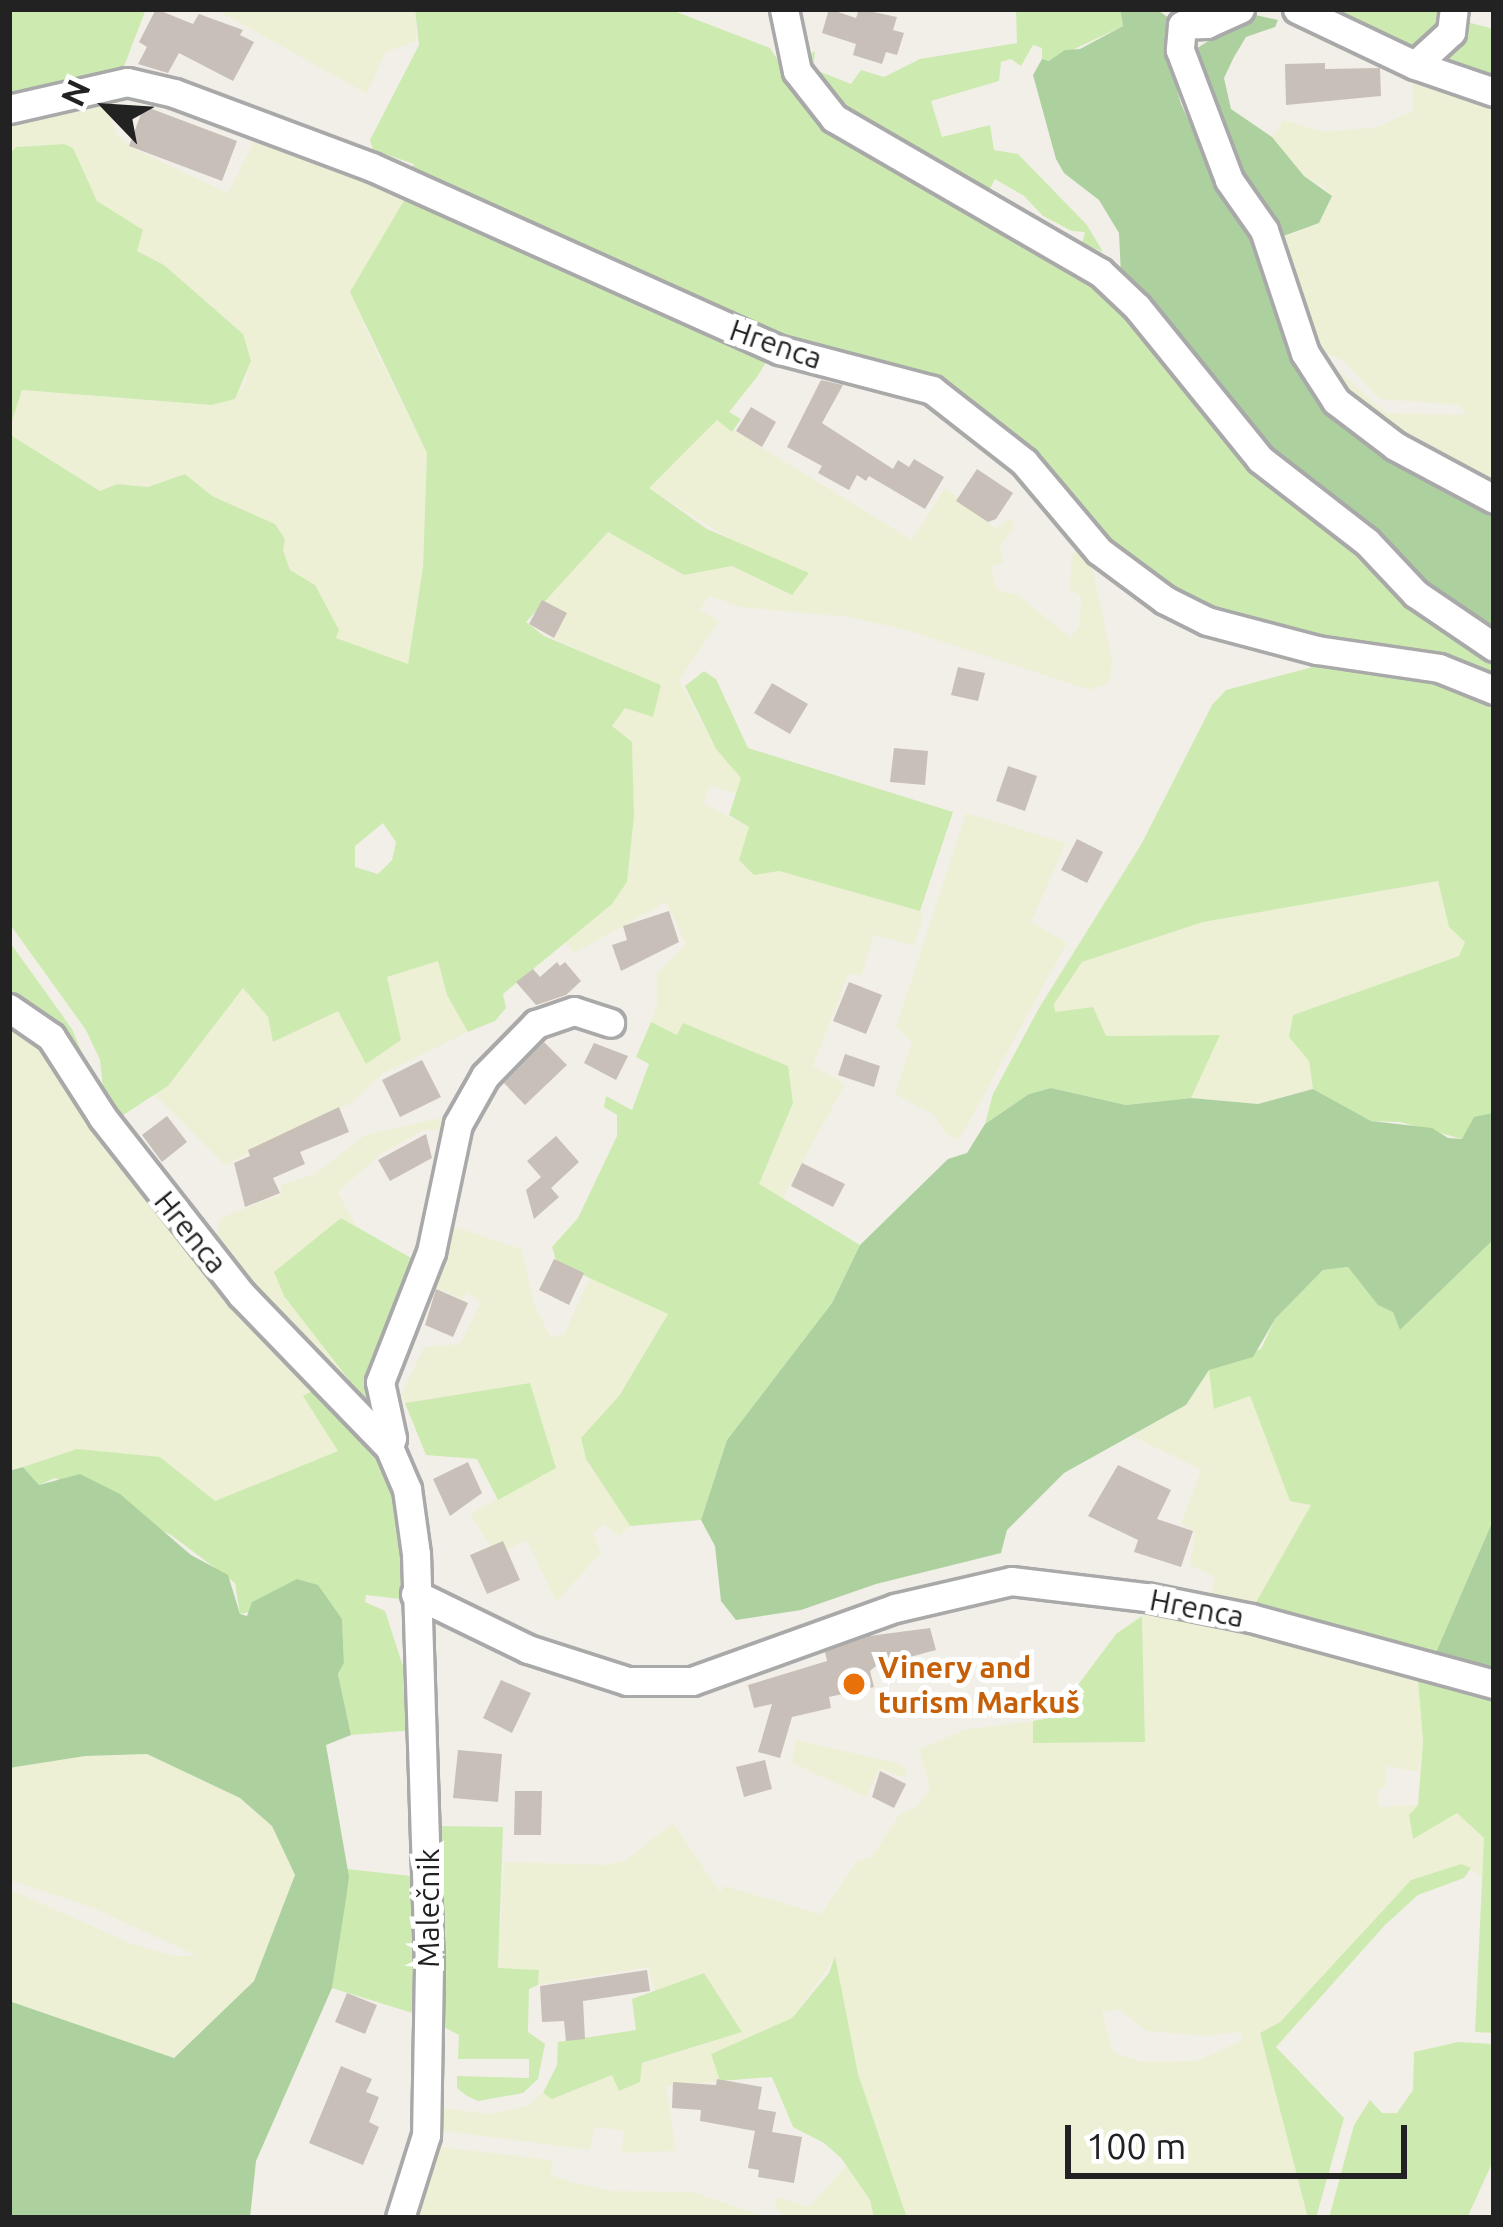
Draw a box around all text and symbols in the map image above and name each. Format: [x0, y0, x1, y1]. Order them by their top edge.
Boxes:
north arrow [48, 48, 168, 168]
text: N [53, 74, 97, 112]
street label: Hrenca [725, 311, 827, 377]
street label: Hrenca [147, 1184, 235, 1280]
street label: Hrenca [1147, 1581, 1247, 1635]
place label: Vinery and turism Markuš [878, 1649, 1080, 1720]
marker: Vinery and turism Markuš [841, 1671, 867, 1697]
street label: Malečnik [410, 1848, 446, 1968]
scale bar [1071, 2101, 1413, 2175]
text: 100 m [1086, 2125, 1186, 2166]

